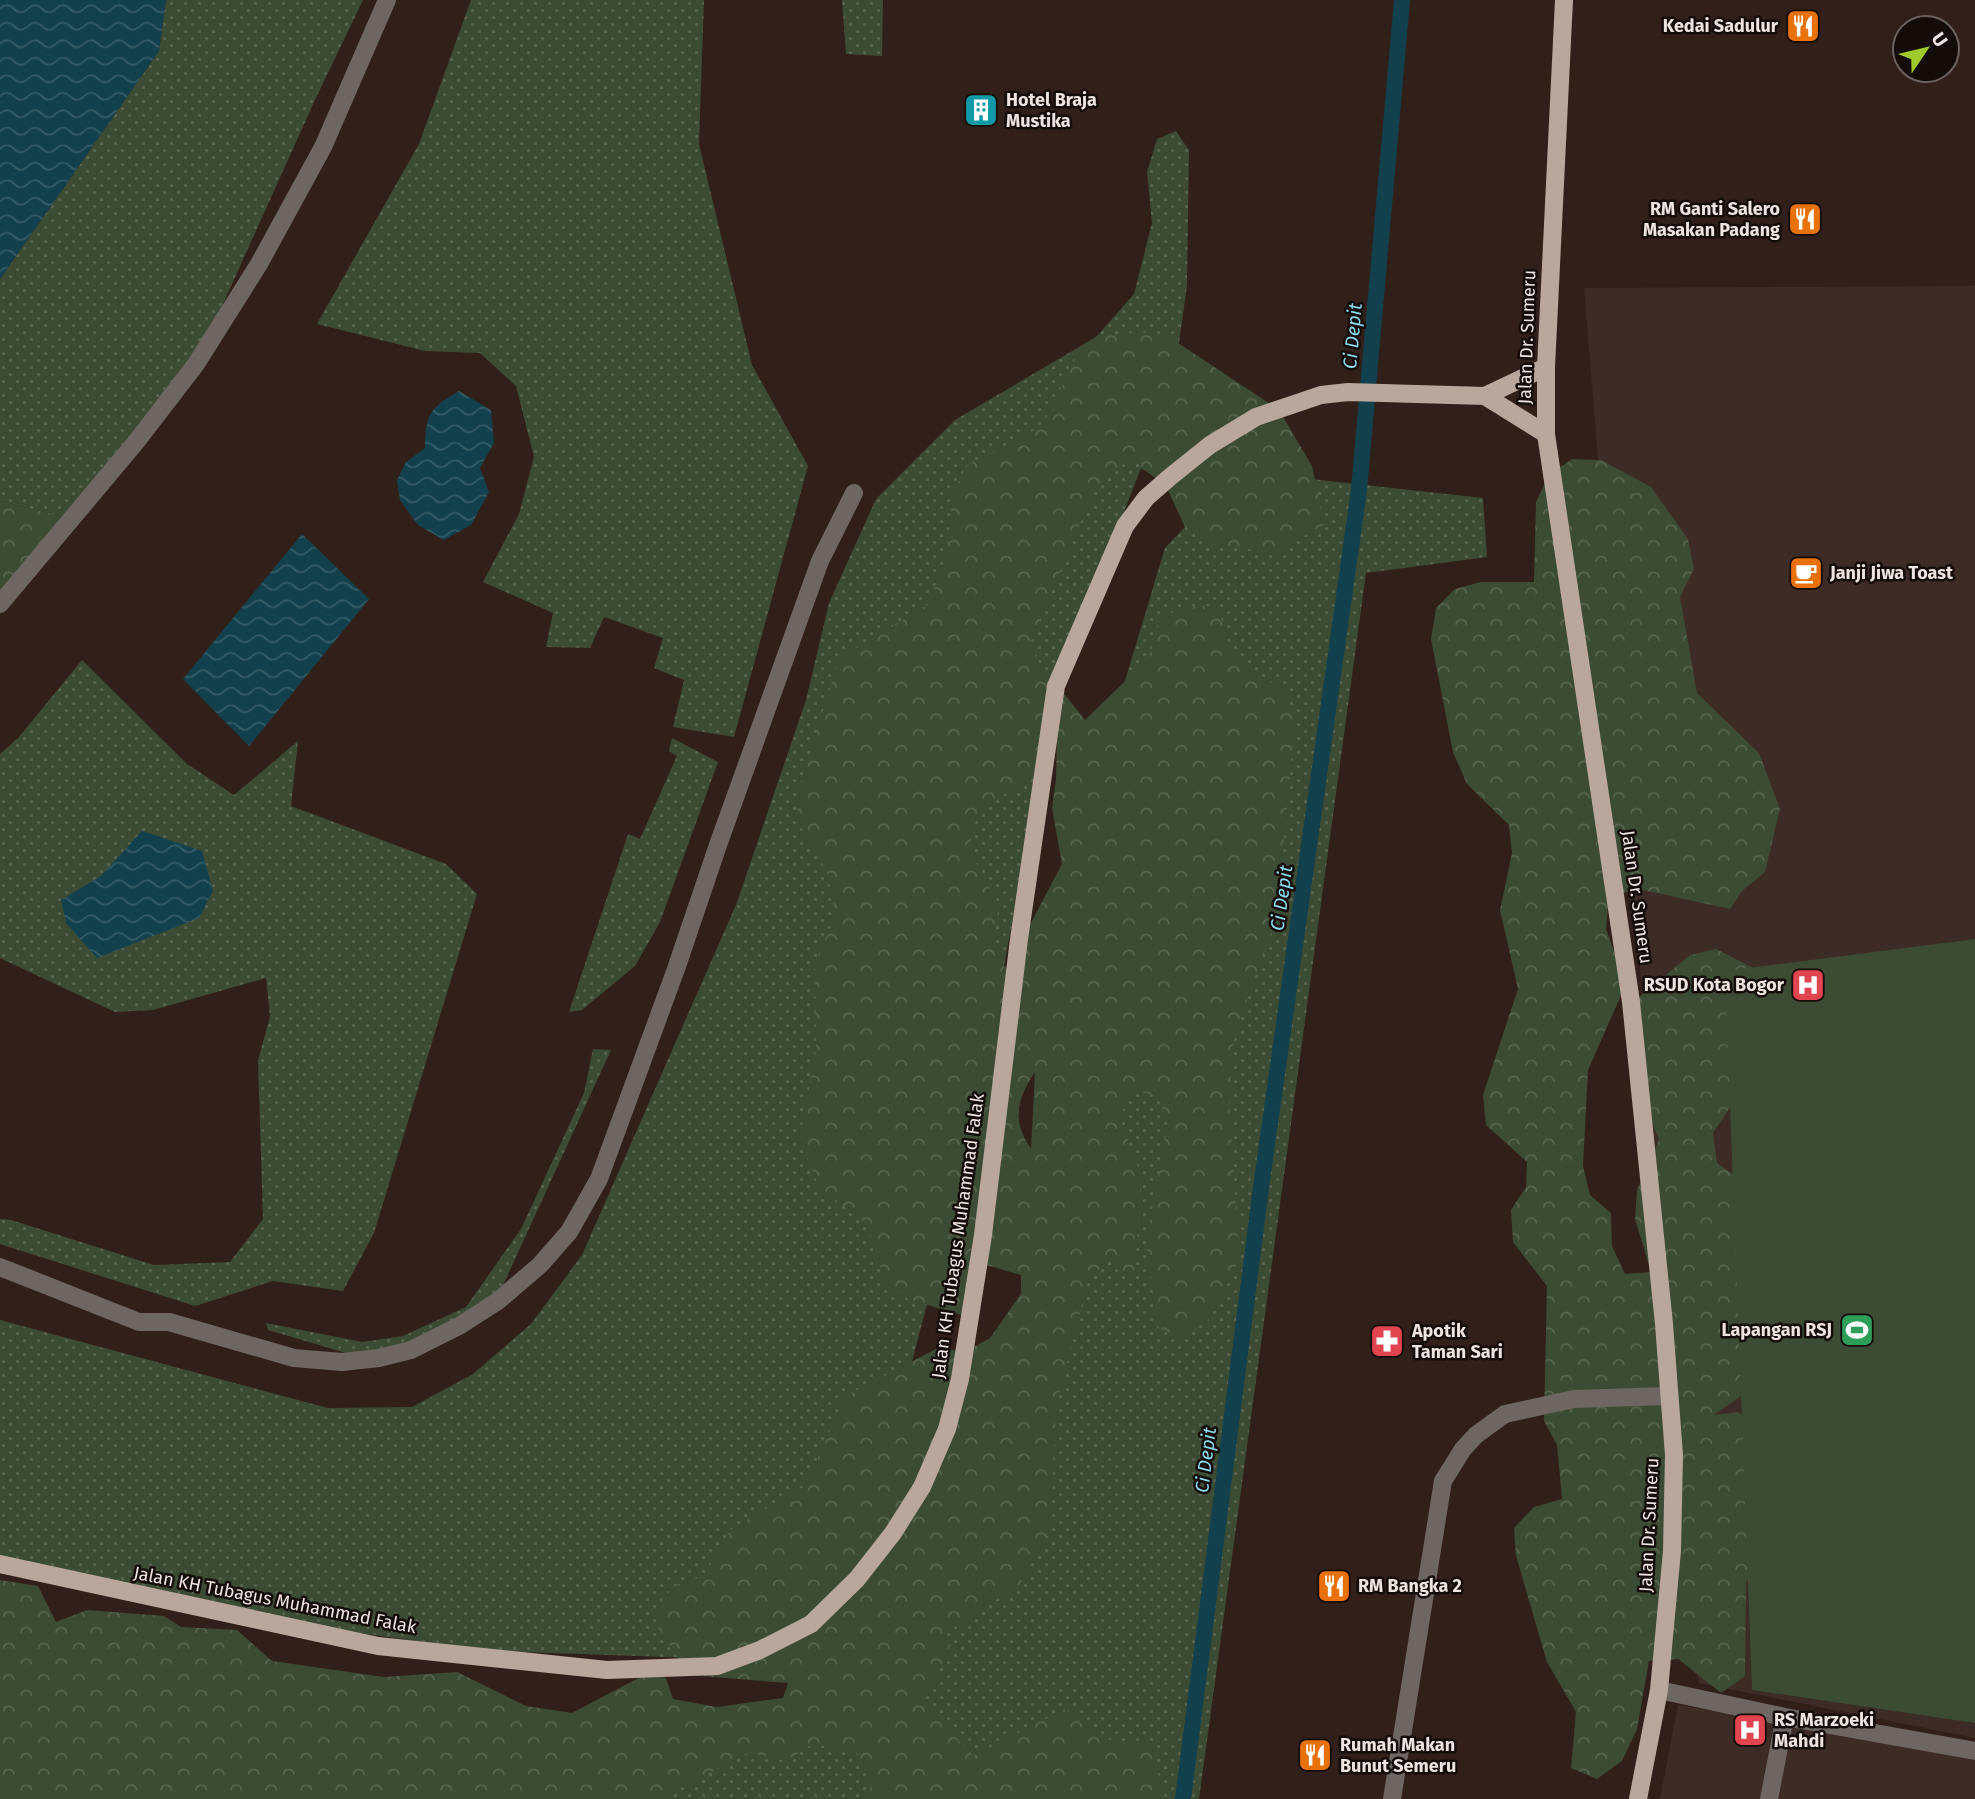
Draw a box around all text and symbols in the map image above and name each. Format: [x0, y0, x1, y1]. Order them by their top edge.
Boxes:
restaurant icon: Kedai Sadulur [1784, 7, 1822, 45]
north arrow [1891, 14, 1961, 84]
place label: Kedai Sadulur [1663, 15, 1779, 37]
text: U [1927, 28, 1952, 51]
place label: Hotel Braja Mustika [1006, 89, 1097, 132]
building icon: Hotel Braja Mustika [962, 91, 1000, 129]
place label: RM Ganti Salero Masakan Padang [1643, 198, 1780, 241]
restaurant icon: RM Ganti Salero Masakan Padang [1786, 200, 1824, 238]
street label: Jalan Dr. Sumeru [1514, 269, 1540, 405]
water label: Ci Depit [1338, 302, 1367, 370]
cafe icon: Janji Jiwa Toast [1787, 554, 1825, 592]
place label: Janji Jiwa Toast [1829, 562, 1954, 584]
street label: Jalan Dr. Sumeru [1617, 829, 1657, 965]
water label: Ci Depit [1266, 864, 1297, 932]
hospital icon: RSUD Kota Bogor [1789, 966, 1827, 1004]
place label: RSUD Kota Bogor [1644, 974, 1785, 996]
street label: Jalan KH Tubagus Muhammad Falak [927, 1091, 989, 1380]
sports icon: Lapangan RSJ [1838, 1311, 1876, 1349]
place label: Lapangan RSJ [1721, 1319, 1832, 1341]
place label: Apotik Taman Sari [1411, 1320, 1503, 1363]
pharmacy icon: Apotik Taman Sari [1368, 1322, 1406, 1360]
water label: Ci Depit [1190, 1426, 1221, 1494]
street label: Jalan Dr. Sumeru [1634, 1457, 1664, 1593]
street label: Jalan KH Tubagus Muhammad Falak [132, 1562, 419, 1638]
restaurant icon: RM Bangka 2 [1315, 1567, 1353, 1605]
place label: RM Bangka 2 [1358, 1575, 1462, 1597]
place label: RS Marzoeki Mahdi [1774, 1709, 1874, 1752]
hospital icon: RS Marzoeki Mahdi [1731, 1711, 1769, 1749]
place label: Rumah Makan Bunut Semeru [1340, 1734, 1456, 1777]
restaurant icon: Rumah Makan Bunut Semeru [1296, 1736, 1334, 1774]

